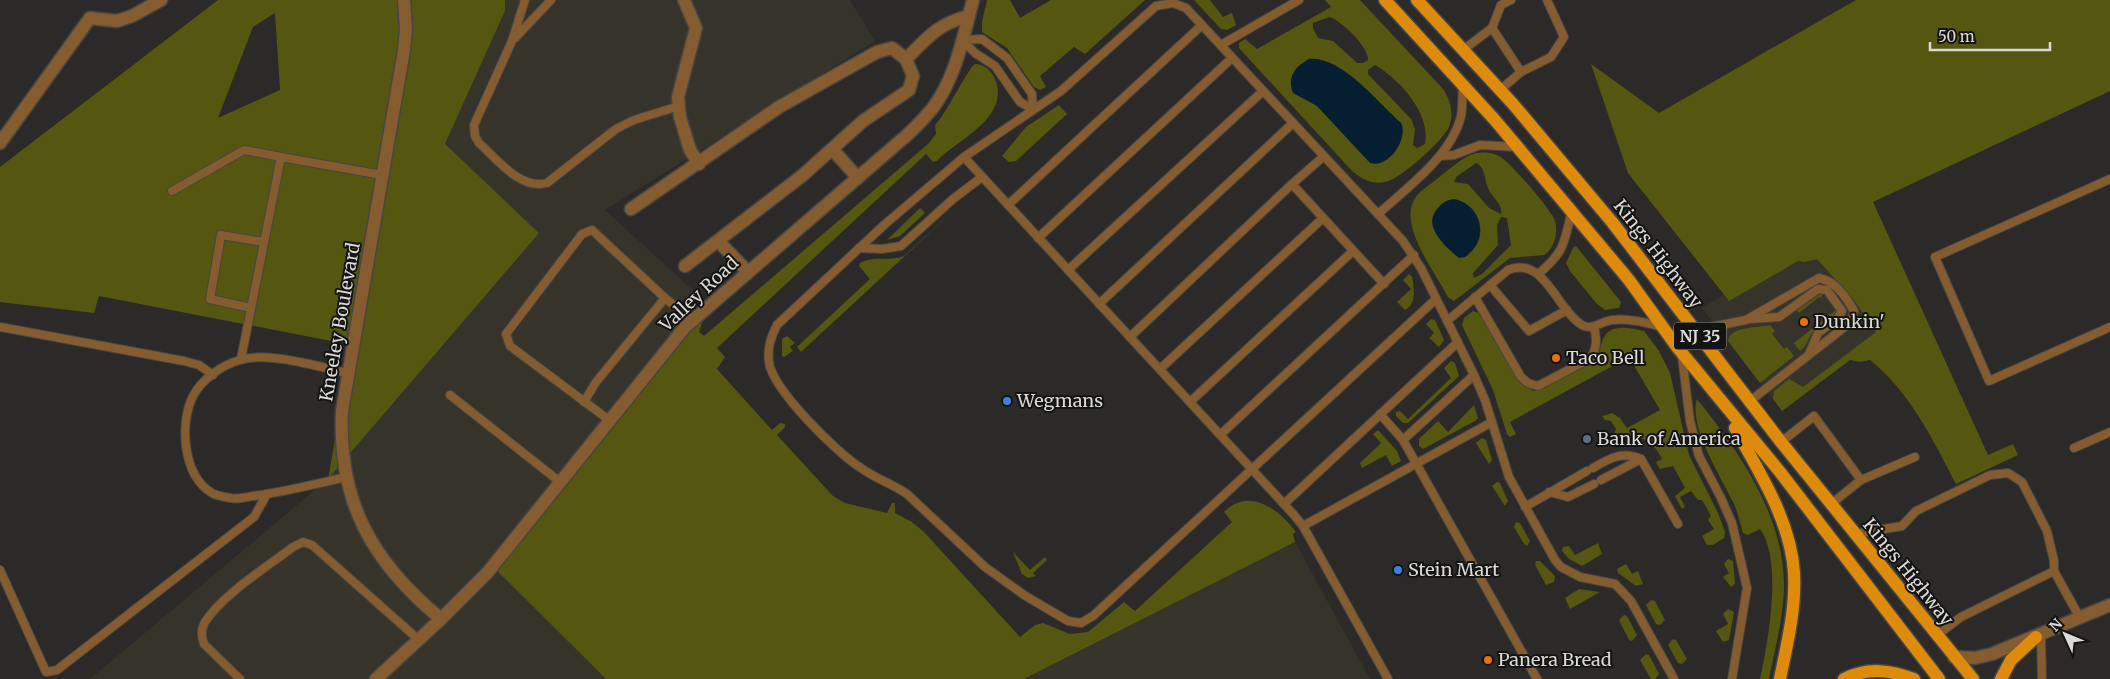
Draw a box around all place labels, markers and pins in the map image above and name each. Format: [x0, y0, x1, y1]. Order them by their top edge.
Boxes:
place label: Dunkin' [1814, 310, 1885, 333]
marker: Dunkin' [1798, 316, 1810, 328]
place label: Taco Bell [1566, 346, 1645, 369]
marker: Taco Bell [1550, 352, 1562, 364]
place label: Wegmans [1016, 389, 1103, 412]
marker: Wegmans [1001, 395, 1013, 407]
place label: Bank of America [1597, 427, 1741, 450]
marker: Bank of America [1581, 433, 1593, 445]
place label: Stein Mart [1408, 558, 1499, 581]
marker: Stein Mart [1392, 564, 1404, 576]
place label: Panera Bread [1498, 648, 1612, 671]
marker: Panera Bread [1482, 654, 1494, 666]

